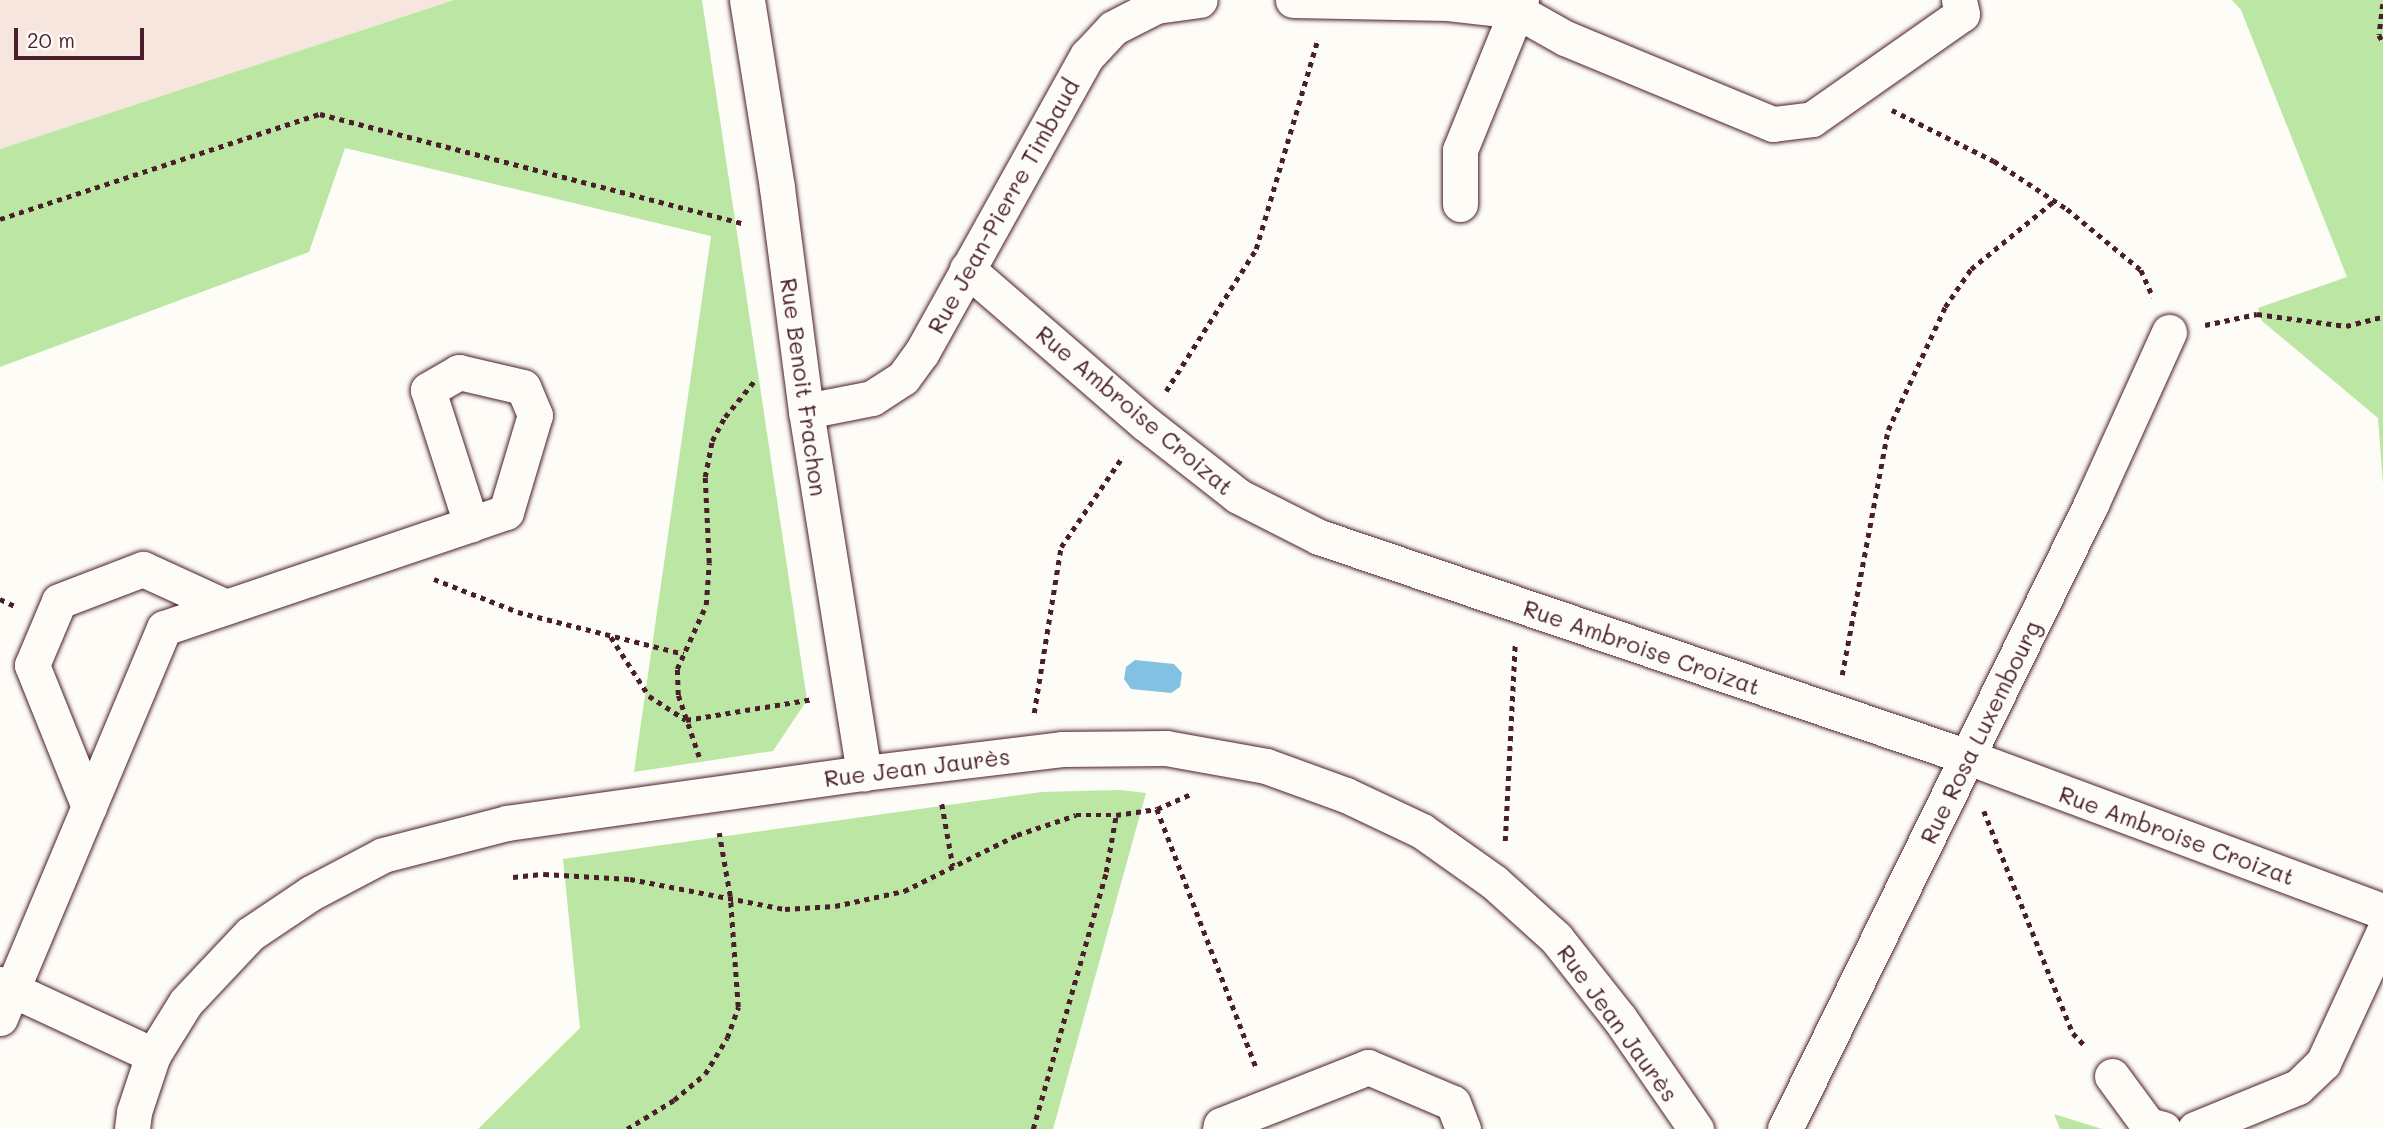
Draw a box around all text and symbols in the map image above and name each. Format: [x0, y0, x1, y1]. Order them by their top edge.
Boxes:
scale bar [18, 14, 147, 58]
text: 20 m [27, 26, 75, 53]
street label: Rue Jean-Pierre Timbaud [921, 74, 1085, 338]
street label: Rue Benoit Frachon [775, 276, 833, 498]
street label: Rue Ambroise Croizat [1031, 319, 1239, 501]
street label: Rue Ambroise Croizat [1520, 593, 1764, 701]
street label: Rue Rosa Luxembourg [1914, 616, 2046, 848]
street label: Rue Jean Jaurès [822, 742, 1012, 792]
street label: Rue Ambroise Croizat [2055, 780, 2299, 890]
street label: Rue Jean Jaurès [1552, 939, 1684, 1107]

